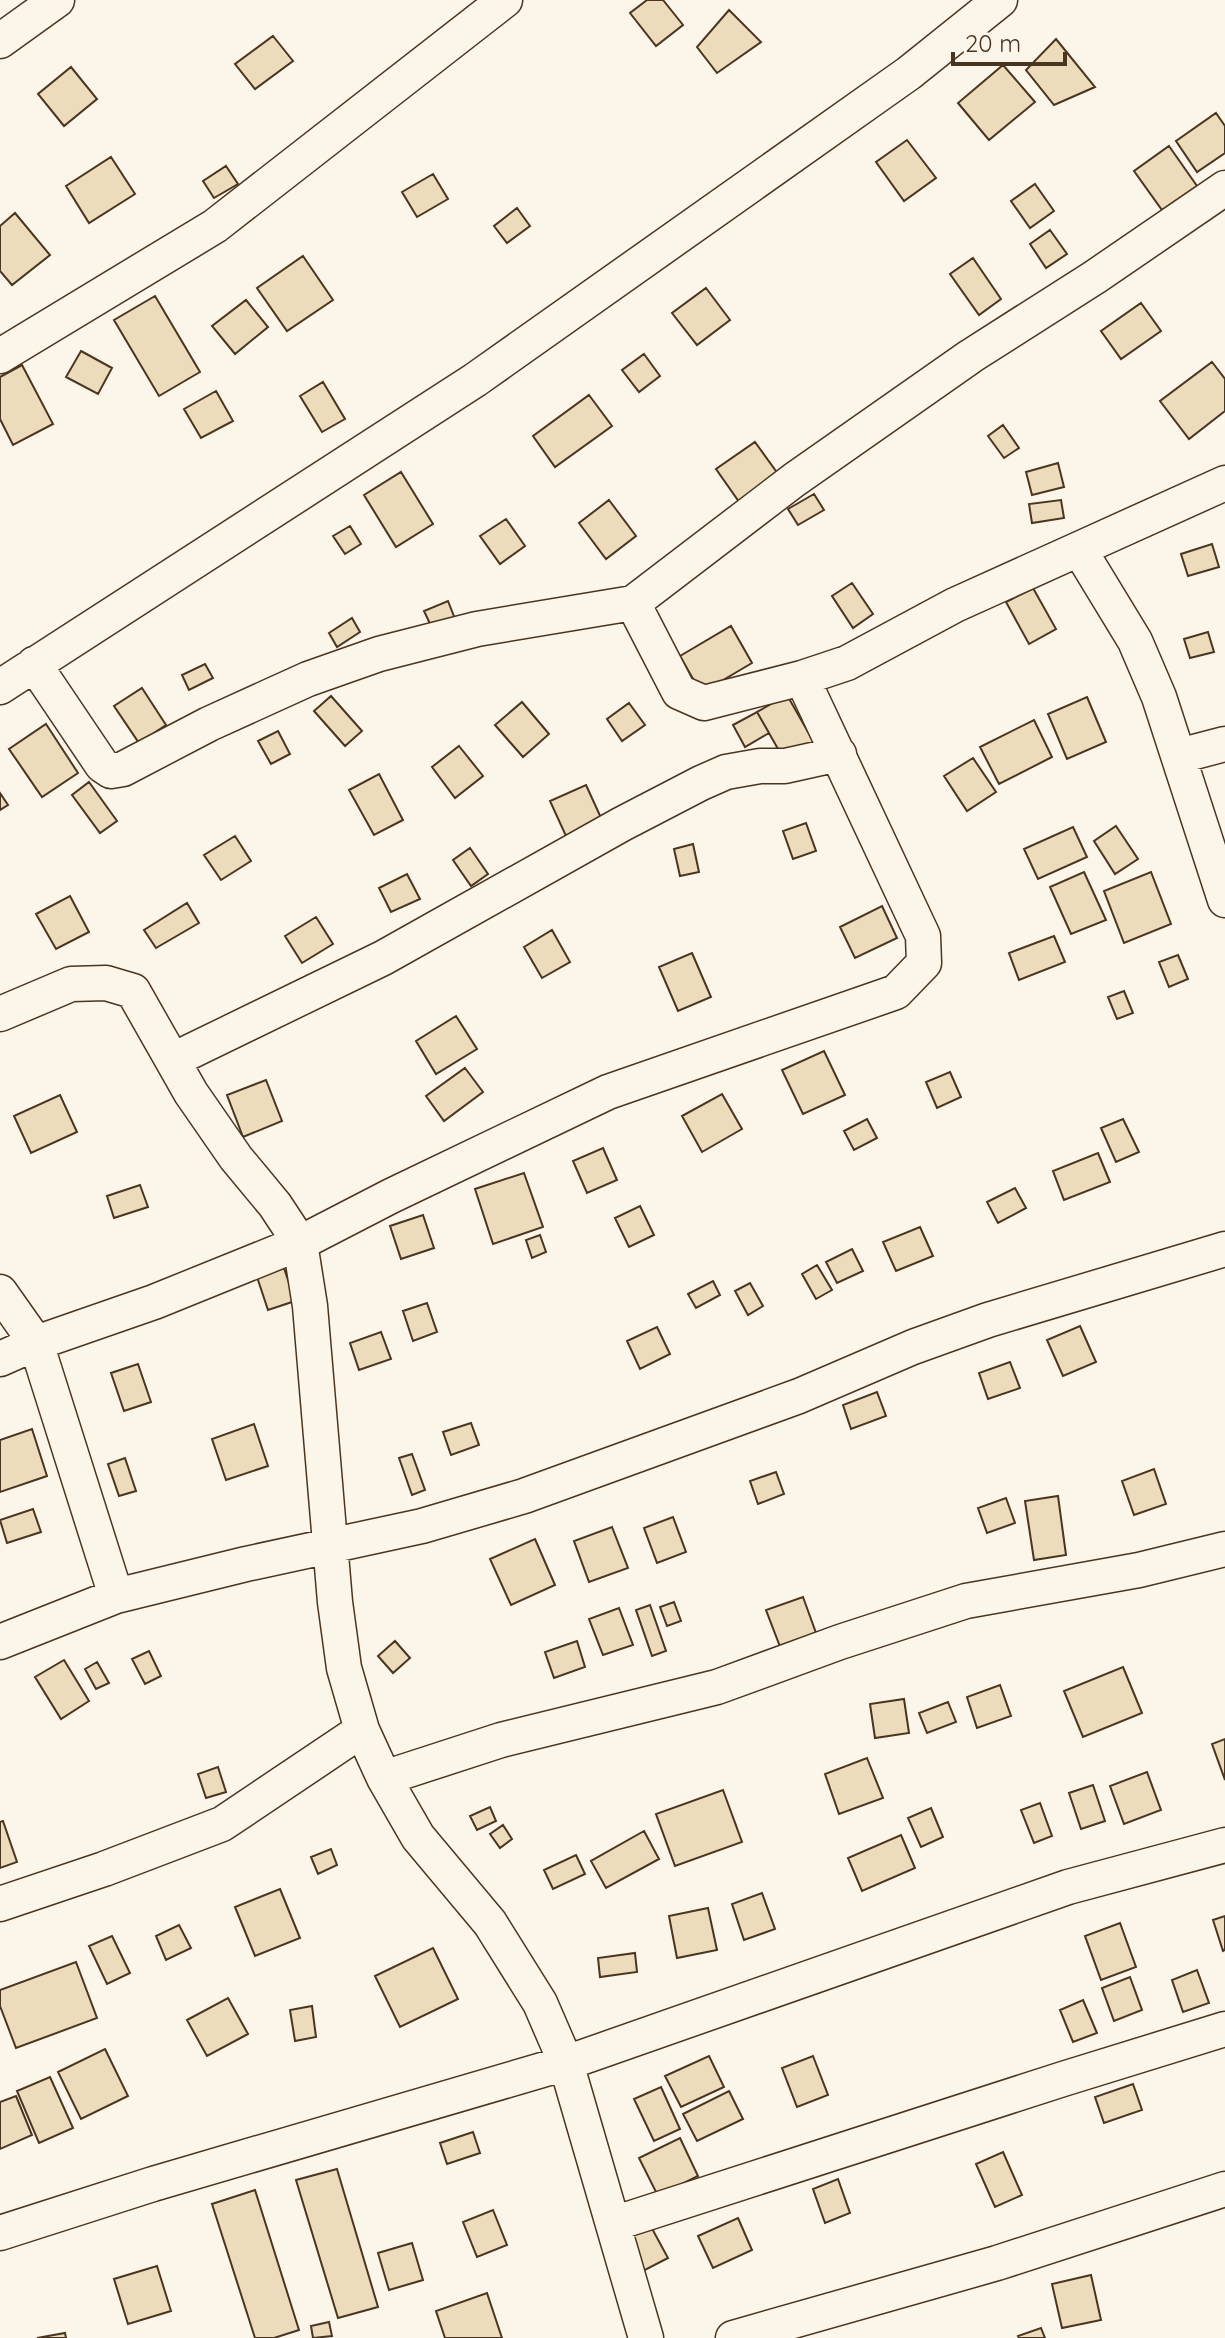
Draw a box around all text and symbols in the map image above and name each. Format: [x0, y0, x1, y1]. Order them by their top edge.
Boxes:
scale bar [953, 16, 1065, 66]
text: 20 m [965, 28, 1021, 58]

